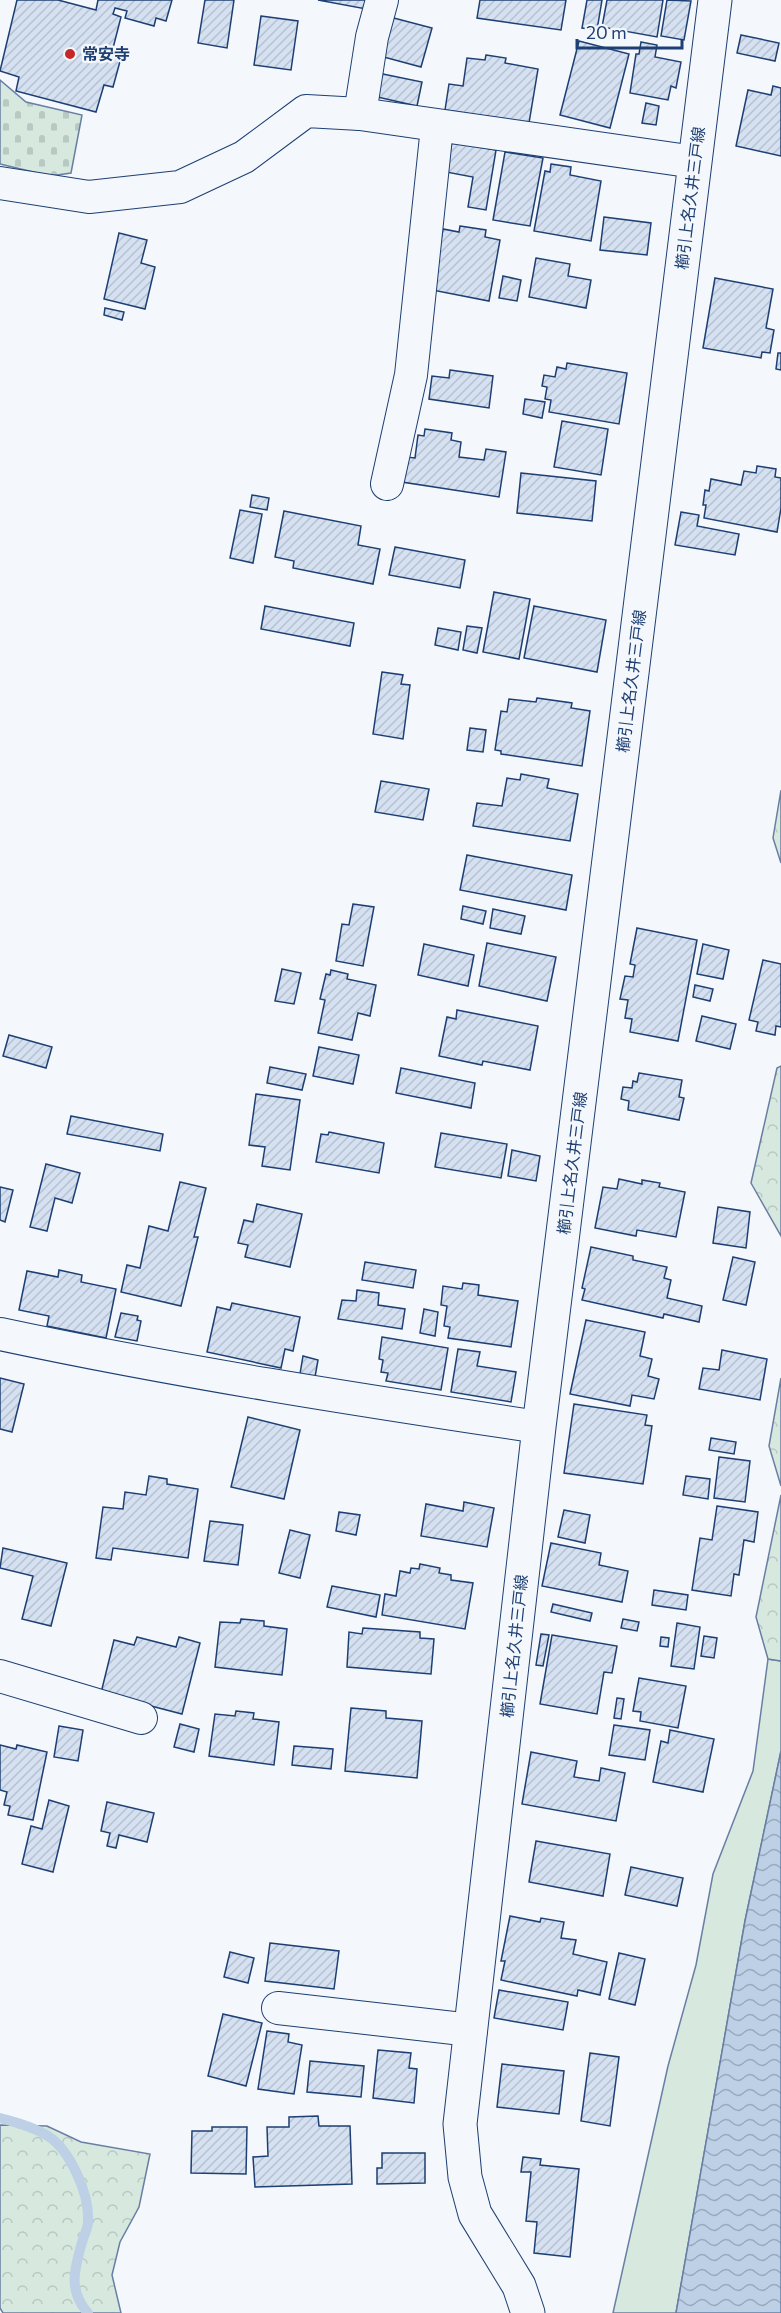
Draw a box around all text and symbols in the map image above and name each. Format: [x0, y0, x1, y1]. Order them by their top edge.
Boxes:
scale bar [577, 12, 682, 50]
text: 20 m [586, 21, 627, 43]
place label: 常安寺 [82, 44, 130, 63]
marker: 常安寺 [63, 47, 77, 61]
street label: 櫛引上名久井三戸線 [671, 125, 708, 271]
street label: 櫛引上名久井三戸線 [612, 608, 649, 754]
street label: 櫛引上名久井三戸線 [553, 1090, 590, 1236]
street label: 櫛引上名久井三戸線 [497, 1573, 530, 1719]

